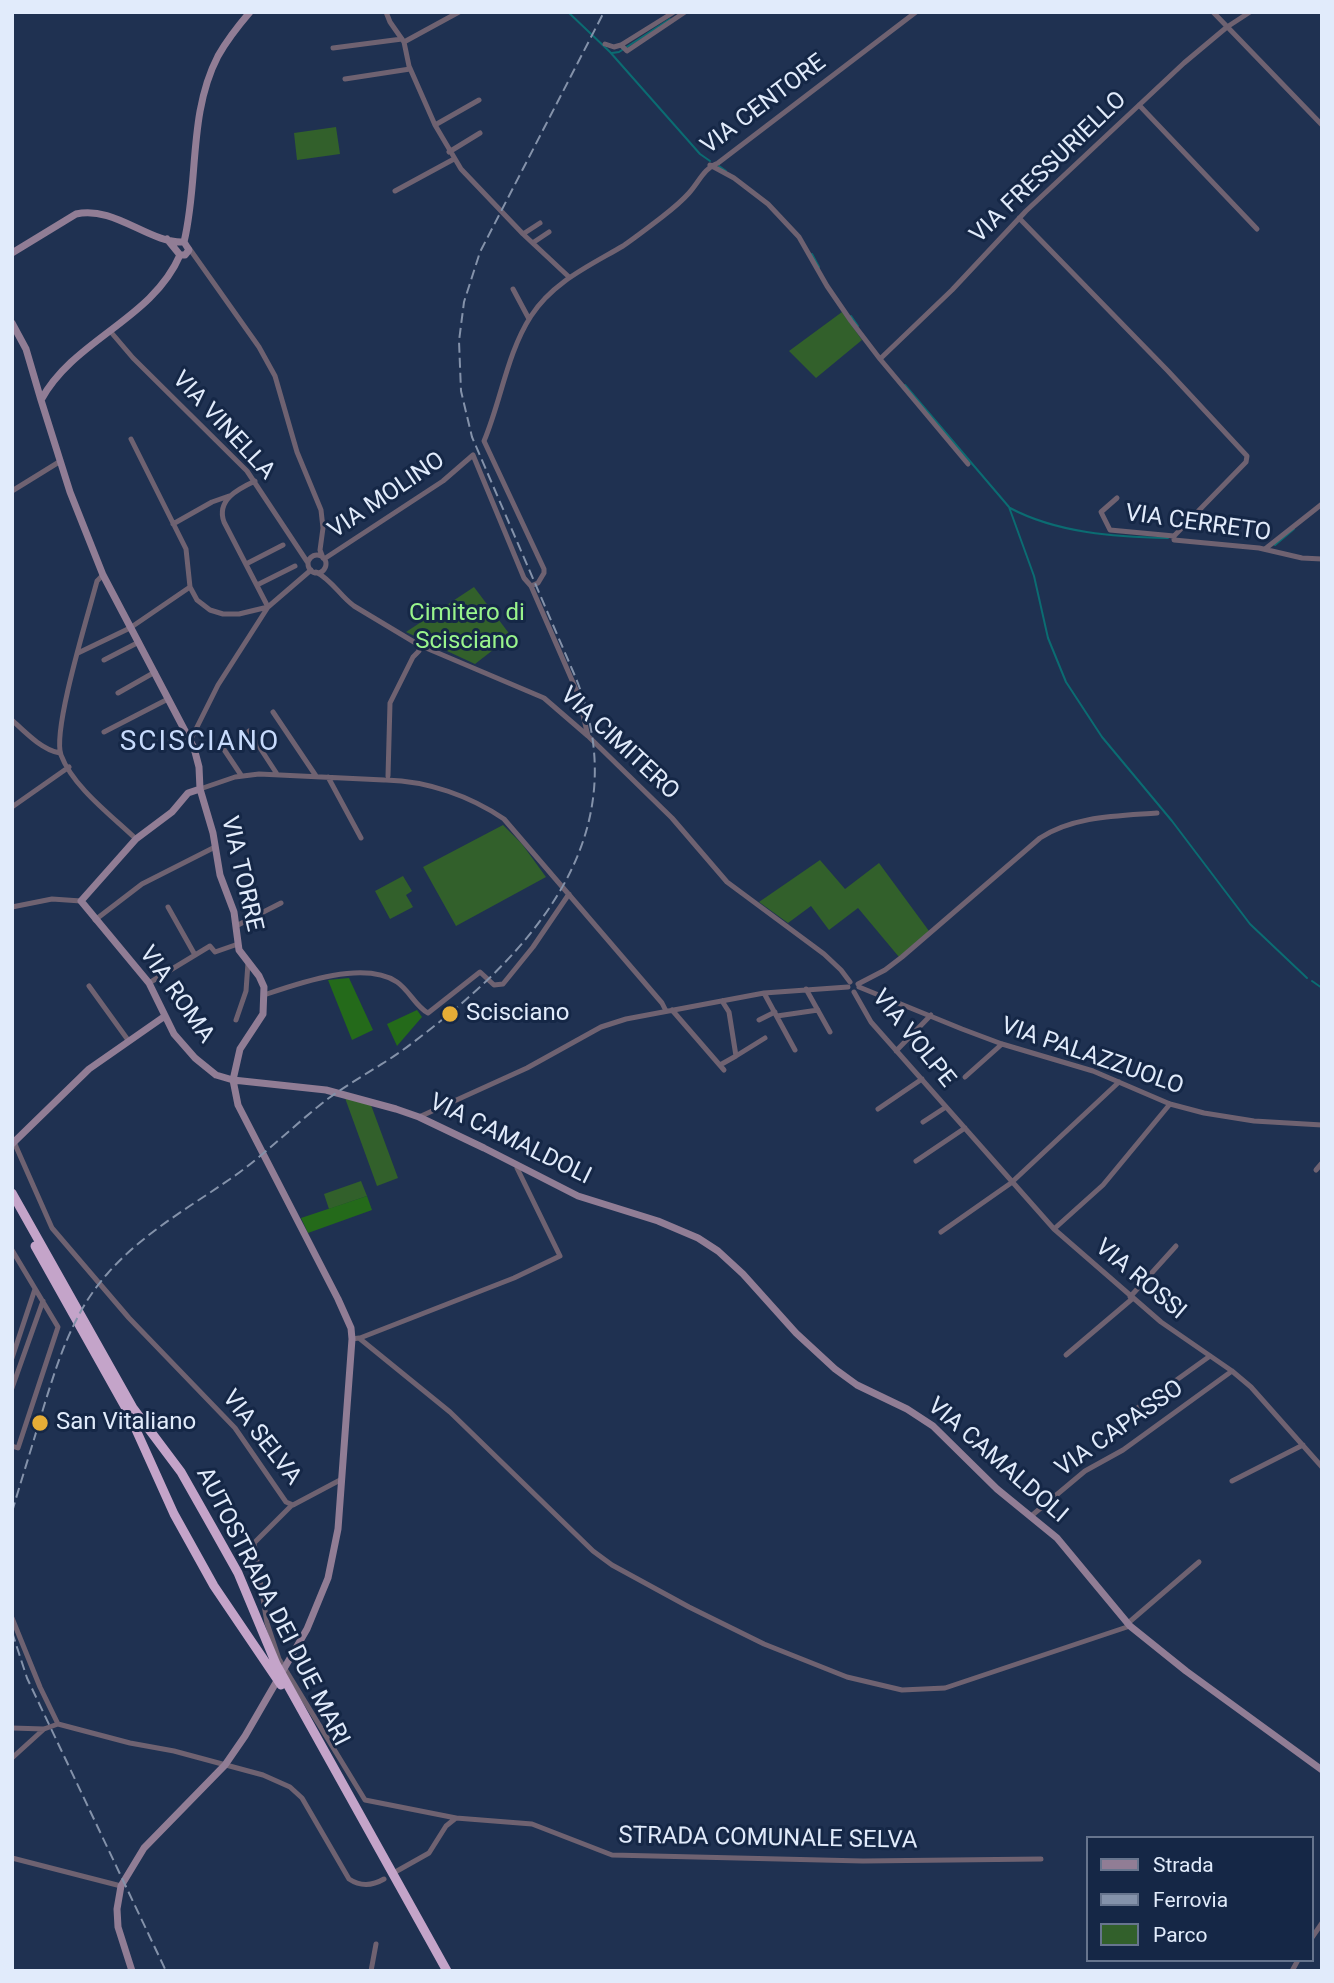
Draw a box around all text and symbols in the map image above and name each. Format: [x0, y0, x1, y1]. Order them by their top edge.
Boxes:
street label: VIA CENTORE [696, 49, 832, 161]
street label: VIA FRESSURIELLO [965, 86, 1133, 250]
street label: VIA VINELLA [165, 366, 281, 486]
street label: VIA MOLINO [323, 447, 451, 545]
street label: VIA CERRETO [1123, 500, 1273, 548]
park label: Cimitero di Scisciano [409, 600, 525, 656]
street label: VIA CIMITERO [554, 682, 684, 806]
district label: SCISCIANO [121, 726, 279, 760]
street label: VIA TORRE [214, 814, 268, 934]
street label: VIA ROMA [132, 941, 220, 1049]
street label: VIA VOLPE [865, 984, 961, 1094]
place label: Scisciano [466, 1000, 569, 1028]
marker: Scisciano [440, 1004, 460, 1024]
street label: VIA PALAZZUOLO [997, 1012, 1187, 1102]
street label: VIA CAMALDOLI [424, 1088, 596, 1192]
street label: VIA ROSSI [1089, 1234, 1191, 1326]
street label: VIA CAPASSO [1051, 1374, 1189, 1484]
street label: VIA SELVA [215, 1385, 307, 1491]
street label: VIA CAMALDOLI [921, 1392, 1073, 1530]
place label: San Vitaliano [56, 1409, 196, 1437]
marker: San Vitaliano [30, 1413, 50, 1433]
street label: AUTOSTRADA DEI DUE MARI [189, 1463, 355, 1751]
street label: STRADA COMUNALE SELVA [618, 1822, 918, 1856]
legend [1086, 1836, 1313, 1962]
text: Strada [1153, 1853, 1214, 1877]
text: Ferrovia [1153, 1888, 1228, 1912]
text: Parco [1153, 1923, 1207, 1947]

